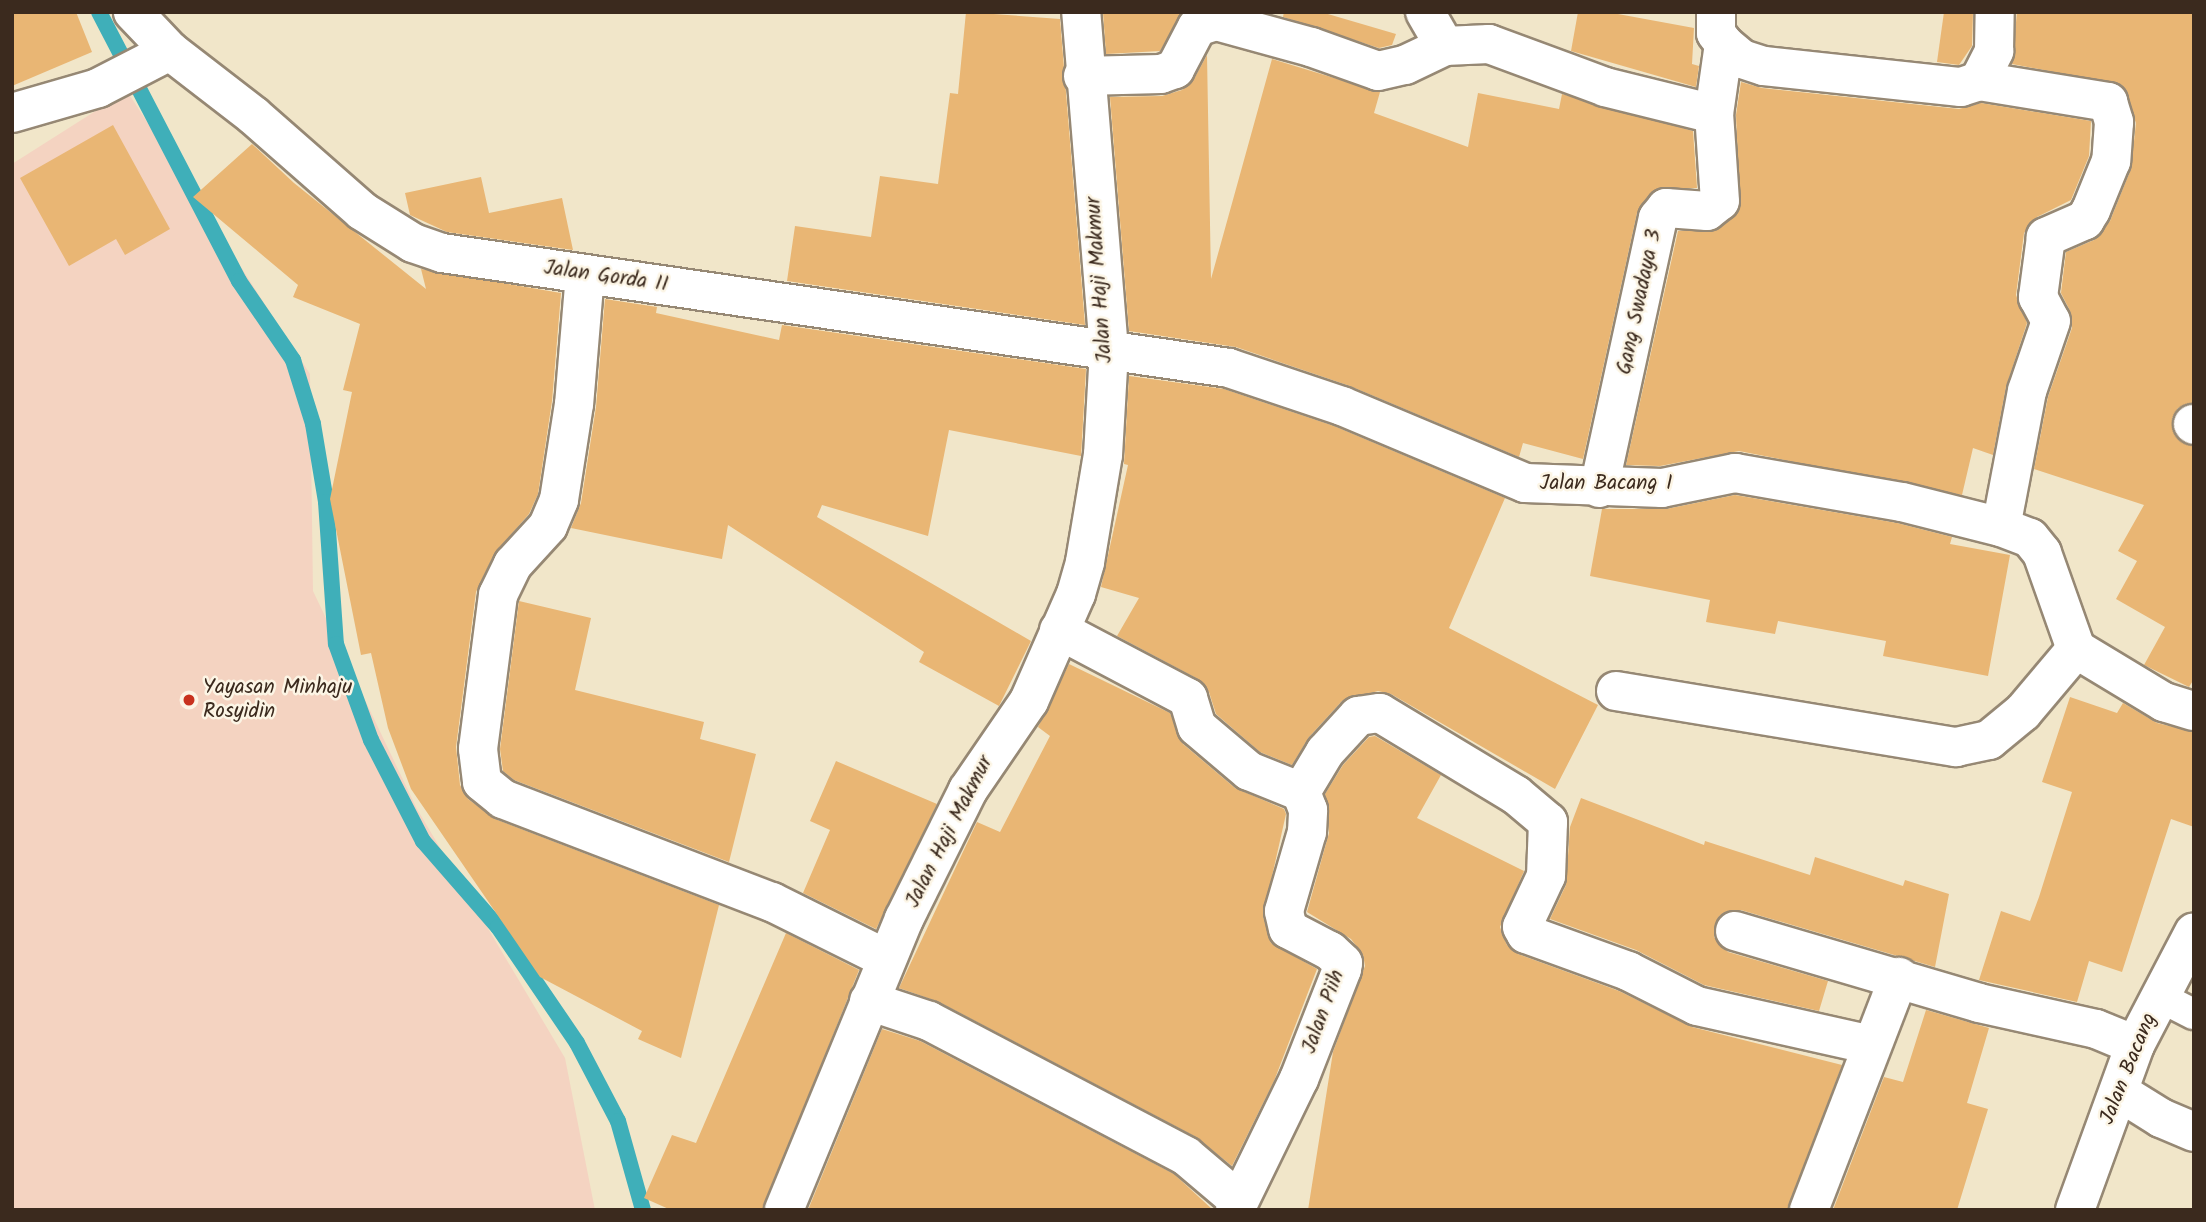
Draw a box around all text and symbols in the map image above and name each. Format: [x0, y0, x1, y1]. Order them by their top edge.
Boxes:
street label: Jalan Haji Makmur [1082, 196, 1118, 364]
street label: Gang Swadaya 3 [1612, 227, 1668, 377]
street label: Jalan Gorda II [542, 256, 670, 298]
street label: Jalan Bacang I [1540, 471, 1672, 497]
place label: Yayasan Minhaju Rosyidin [203, 675, 352, 725]
marker: Yayasan Minhaju Rosyidin [181, 692, 197, 708]
street label: Jalan Haji Makmur [901, 752, 999, 912]
street label: Jalan Piih [1297, 967, 1351, 1057]
street label: Jalan Bacang [2095, 1010, 2163, 1128]

